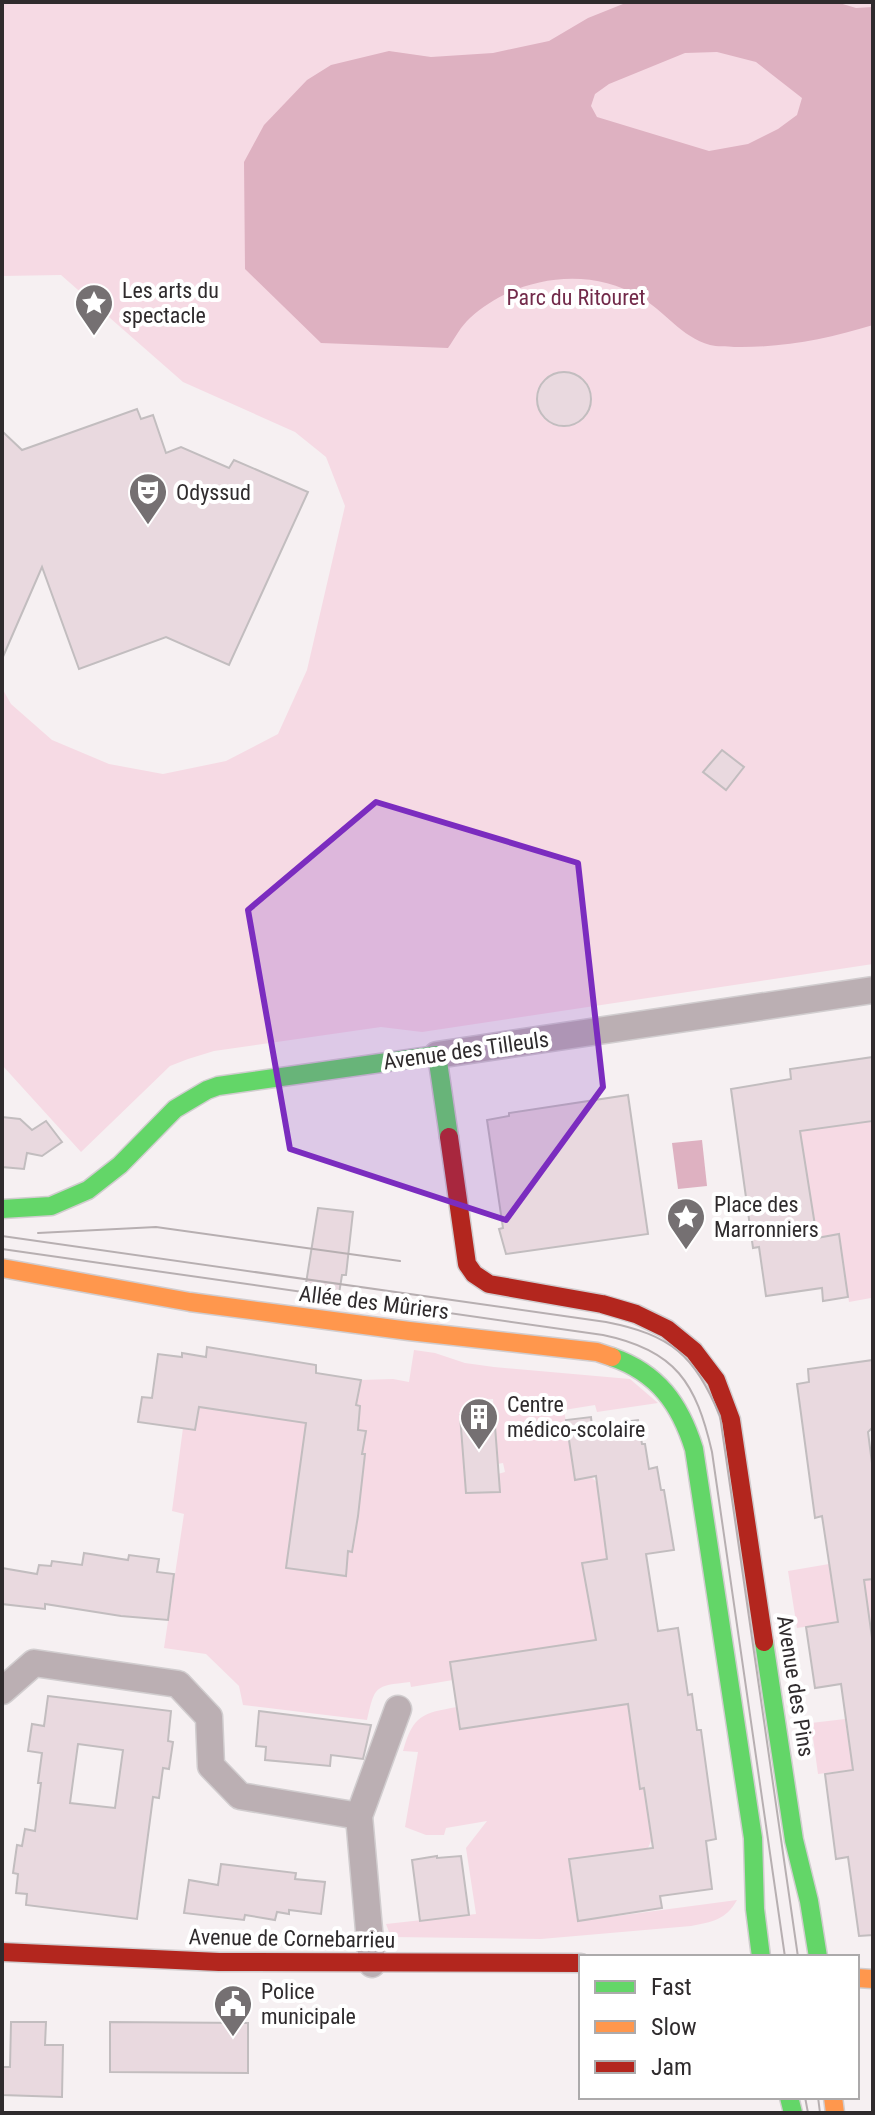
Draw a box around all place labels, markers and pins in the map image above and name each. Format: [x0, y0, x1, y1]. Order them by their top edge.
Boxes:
place label: Les arts du spectacle [122, 278, 219, 328]
place icon: Les arts du spectacle [73, 282, 115, 337]
theatre icon: Odyssud [127, 471, 169, 526]
place label: Odyssud [176, 480, 251, 505]
place label: Place des Marronniers [714, 1192, 819, 1242]
place icon: Place des Marronniers [665, 1196, 707, 1251]
place label: Centre médico-scolaire [507, 1392, 645, 1442]
building icon: Centre médico-scolaire [458, 1396, 500, 1451]
place label: Police municipale [261, 1979, 356, 2029]
public building icon: Police municipale [212, 1983, 254, 2038]

